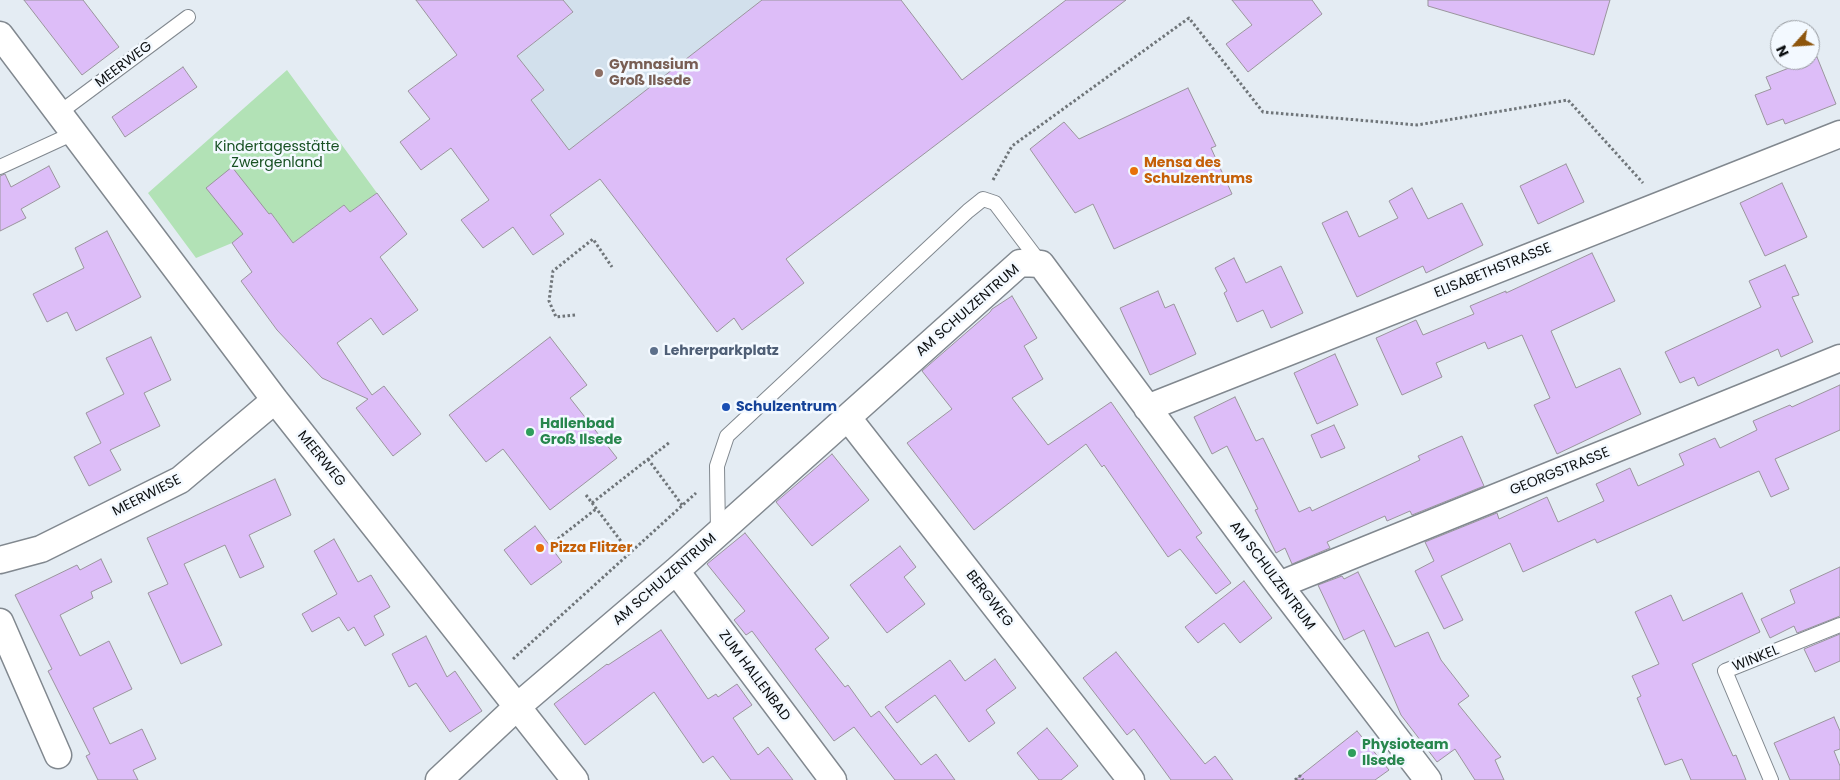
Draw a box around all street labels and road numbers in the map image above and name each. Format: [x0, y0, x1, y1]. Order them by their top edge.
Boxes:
street label: MEERWEG [92, 38, 156, 92]
street label: ELISABETHSTRASSE [1432, 240, 1554, 302]
street label: AM SCHULZENTRUM [913, 261, 1023, 361]
street label: MEERWEG [293, 428, 349, 490]
street label: GEORGSTRASSE [1508, 444, 1612, 500]
street label: MEERWIESE [110, 472, 184, 520]
street label: AM SCHULZENTRUM [1226, 518, 1318, 634]
street label: AM SCHULZENTRUM [610, 530, 720, 630]
street label: BERGWEG [962, 567, 1016, 631]
street label: ZUM HALLENBAD [714, 627, 794, 725]
street label: WINKEL [1730, 642, 1782, 676]

